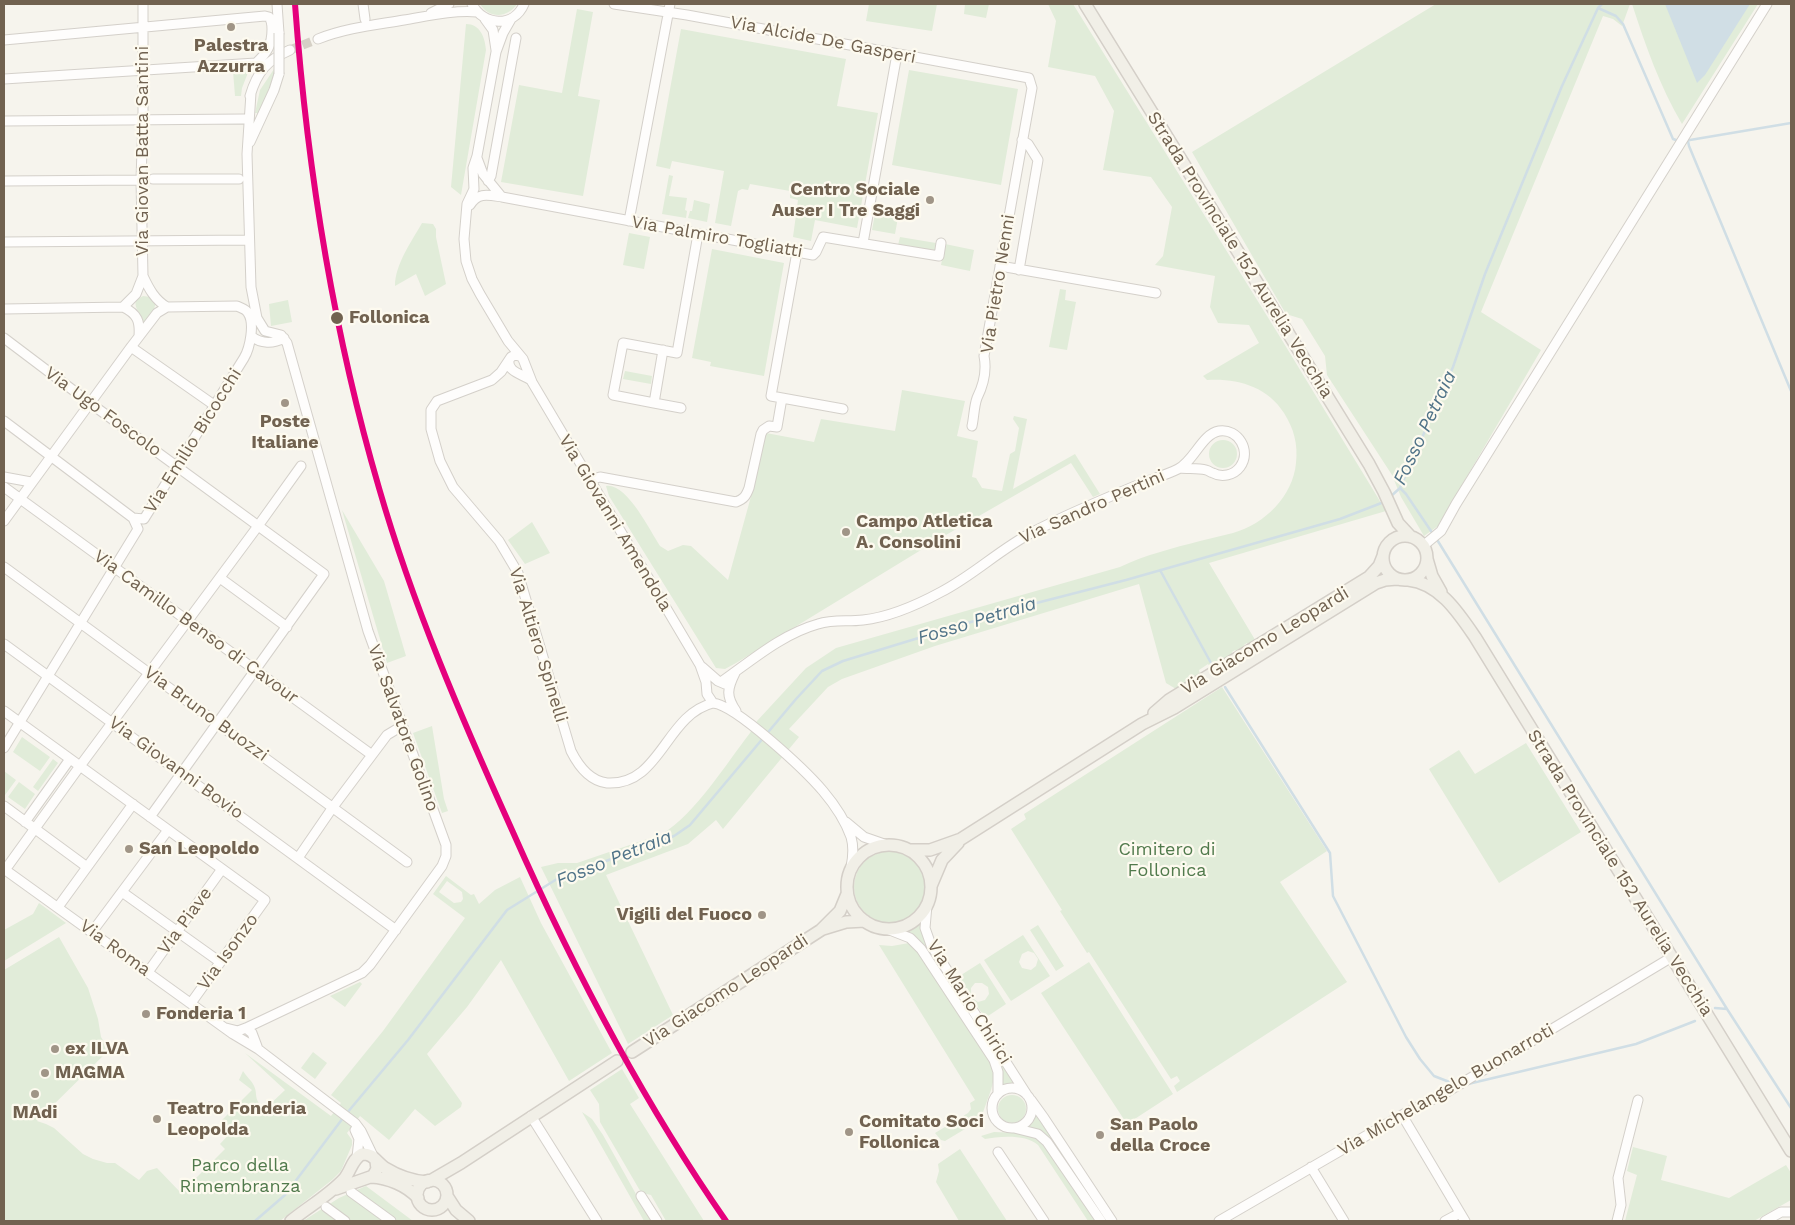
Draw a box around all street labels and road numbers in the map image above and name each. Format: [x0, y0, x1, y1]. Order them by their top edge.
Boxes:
street label: Via Alcide De Gasperi [728, 11, 918, 69]
street label: Via Giovan Batta Santini [132, 46, 154, 256]
street label: Strada Provinciale 152 Aurelia Vecchia [1142, 108, 1338, 402]
street label: Via Palmiro Togliatti [630, 211, 804, 263]
street label: Via Pietro Nenni [976, 213, 1020, 355]
street label: Via Ugo Foscolo [40, 362, 166, 462]
street label: Via Emilio Bicocchi [140, 364, 246, 518]
street label: Via Giovanni Amendola [554, 431, 676, 615]
street label: Via Sandro Pertini [1016, 465, 1168, 549]
street label: Via Camillo Benso di Cavour [89, 545, 303, 709]
street label: Via Altiero Spinelli [504, 565, 572, 725]
street label: Via Giacomo Leopardi [1177, 582, 1353, 700]
street label: Via Salvatore Golino [363, 641, 443, 815]
street label: Via Bruno Buozzi [140, 662, 272, 766]
street label: Via Giovanni Bovio [104, 712, 248, 824]
street label: Strada Provinciale 152 Aurelia Vecchia [1522, 726, 1718, 1020]
street label: Via Piave [153, 883, 217, 959]
street label: Via Isonzo [193, 909, 263, 995]
street label: Via Roma [75, 915, 155, 981]
street label: Via Giacomo Leopardi [640, 930, 812, 1052]
street label: Via Mario Chirici [922, 936, 1016, 1068]
street label: Via Michelangelo Buonarroti [1334, 1019, 1558, 1161]

